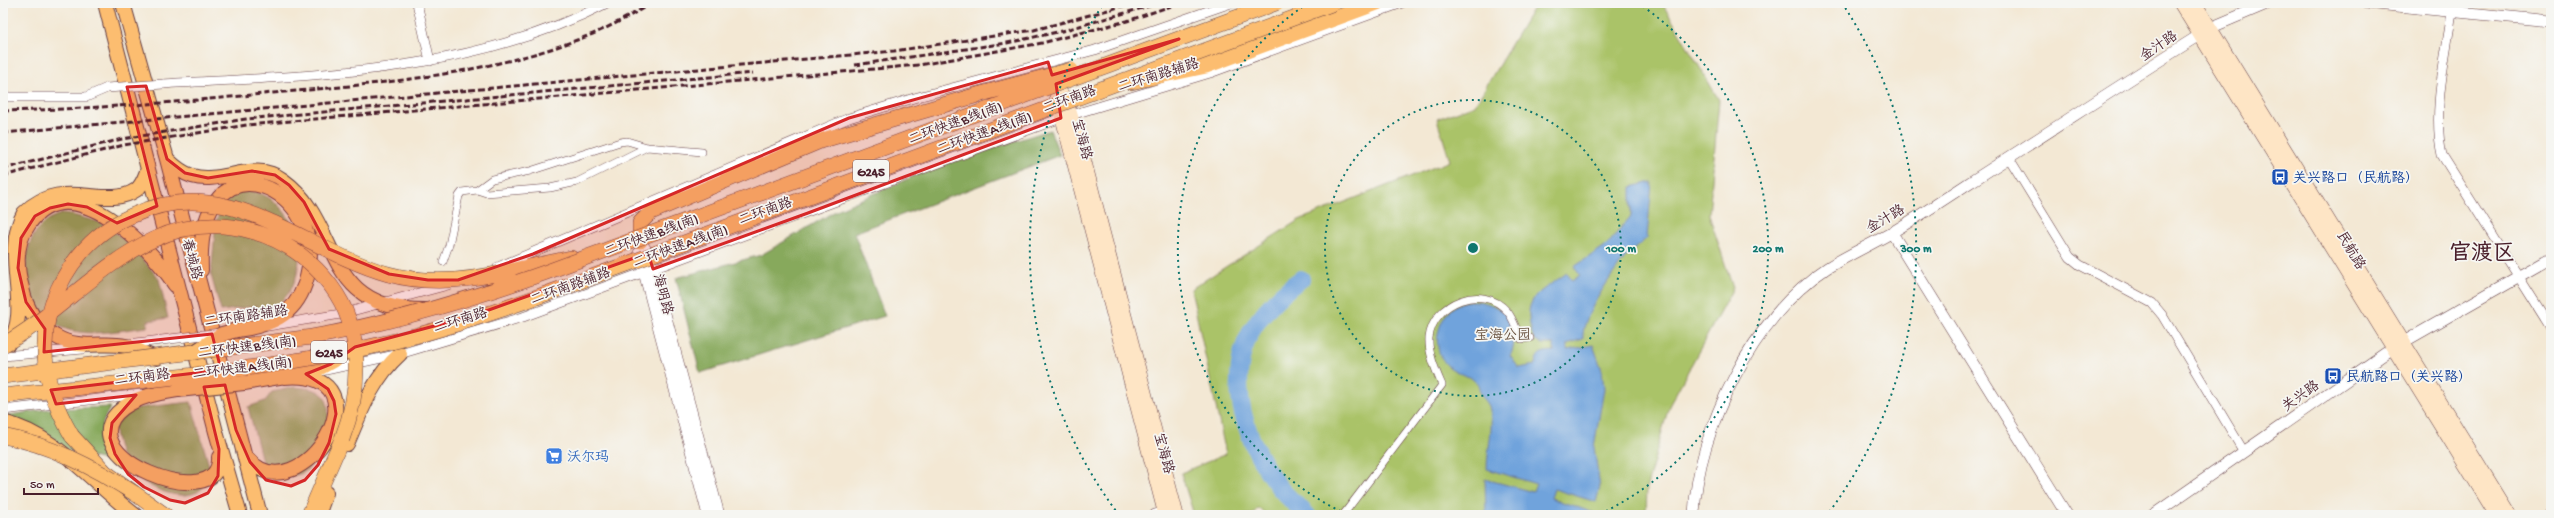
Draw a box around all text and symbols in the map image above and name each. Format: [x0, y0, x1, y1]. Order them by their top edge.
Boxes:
street label: 金汁路 [2137, 27, 2182, 66]
street label: 二环南路辅路 [1116, 55, 1201, 97]
street label: 二环南路 [1040, 82, 1099, 118]
street label: 二环快速B线(南) [906, 98, 1005, 149]
street label: 二环快速A线(南) [935, 108, 1035, 159]
street label: 宝海路 [1067, 117, 1095, 162]
road number: G245 [853, 160, 889, 182]
bus stop icon: 关兴路口（民航路） [2270, 167, 2290, 187]
place label: 关兴路口（民航路） [2293, 170, 2419, 188]
street label: 二环南路 [736, 194, 795, 230]
street label: 金汁路 [1863, 201, 1909, 238]
street label: 二环快速B线(南) [602, 210, 701, 261]
street label: 二环快速A线(南) [631, 221, 731, 272]
street label: 民航路 [2332, 228, 2369, 274]
street label: 春城路 [177, 237, 205, 282]
district label: 官渡区 [2449, 240, 2515, 268]
centre of rings [1466, 241, 1480, 255]
text: 100 m [1605, 243, 1636, 257]
text: 200 m [1753, 243, 1784, 257]
text: 300 m [1899, 243, 1932, 257]
street label: 二环南路辅路 [528, 264, 613, 310]
street label: 海明路 [648, 272, 676, 317]
street label: 二环南路辅路 [203, 302, 289, 332]
street label: 二环南路 [431, 304, 490, 338]
park label: 宝海公园 [1475, 327, 1531, 345]
street label: 二环快速B线(南) [197, 333, 298, 363]
road number: G245 [311, 341, 347, 363]
street label: 二环快速A线(南) [191, 354, 293, 384]
street label: 二环南路 [113, 366, 171, 390]
bus stop icon: 民航路口（关兴路） [2323, 366, 2343, 386]
place label: 民航路口（关兴路） [2346, 369, 2472, 387]
street label: 关兴路 [2279, 377, 2324, 416]
street label: 宝海路 [1149, 431, 1177, 476]
supermarket icon: 沃尔玛 [544, 446, 564, 466]
place label: 沃尔玛 [567, 449, 609, 467]
scale bar [24, 470, 98, 496]
text: 50 m [30, 479, 55, 493]

